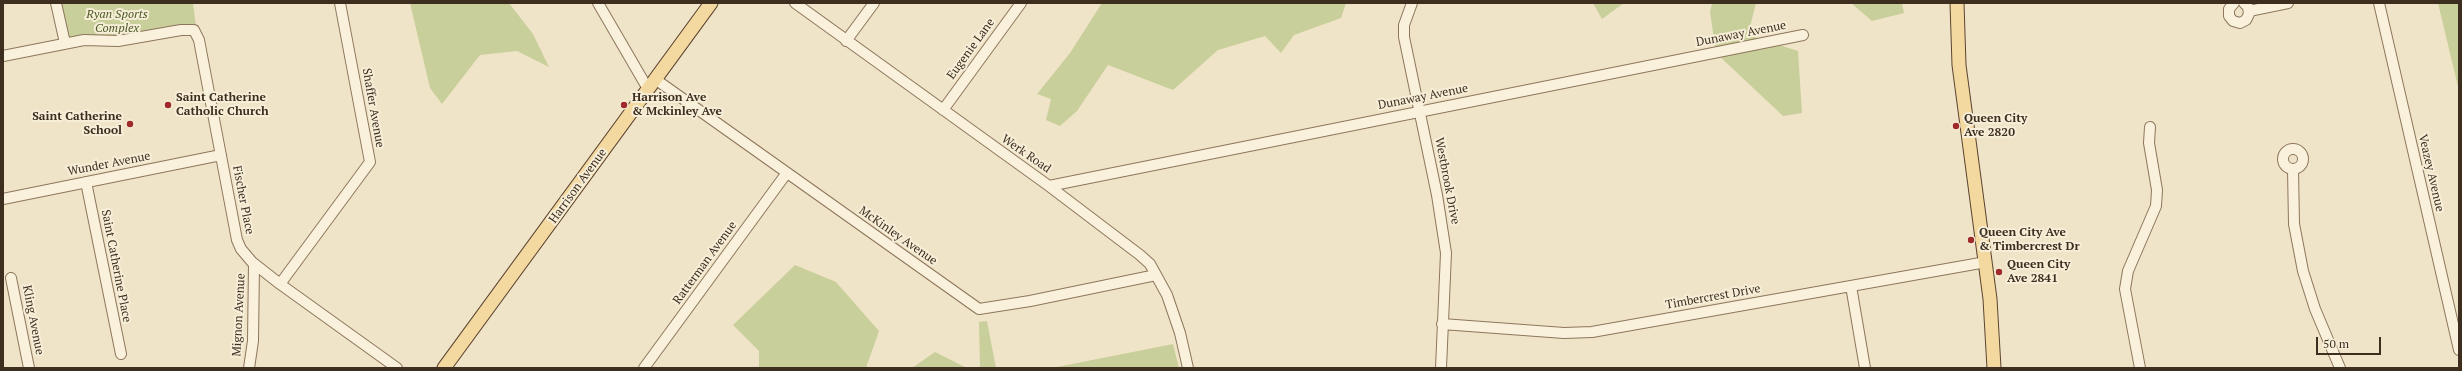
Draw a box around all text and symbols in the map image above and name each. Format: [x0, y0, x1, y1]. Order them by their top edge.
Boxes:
park label: Ryan Sports Complex [86, 8, 148, 36]
street label: Eugenie Lane [944, 16, 998, 82]
street label: Dunaway Avenue [1695, 18, 1787, 50]
street label: Shaffer Avenue [359, 67, 387, 149]
street label: Dunaway Avenue [1377, 81, 1469, 113]
place label: Saint Catherine Catholic Church [176, 91, 269, 119]
place label: Harrison Ave & Mckinley Ave [632, 91, 722, 119]
marker: Saint Catherine Catholic Church [163, 100, 173, 110]
marker: Harrison Ave & Mckinley Ave [619, 100, 629, 110]
place label: Saint Catherine School [32, 110, 122, 138]
place label: Queen City Ave 2820 [1964, 112, 2027, 140]
marker: Saint Catherine School [125, 119, 135, 129]
marker: Queen City Ave 2820 [1951, 121, 1961, 131]
street label: Werk Road [999, 132, 1053, 176]
street label: Veazey Avenue [2415, 133, 2447, 213]
street label: Westbrook Drive [1432, 136, 1462, 226]
street label: Harrison Avenue [546, 146, 610, 226]
street label: Wunder Avenue [66, 149, 152, 179]
street label: Fischer Place [229, 164, 257, 236]
street label: McKinley Avenue [856, 204, 940, 268]
street label: Saint Catherine Place [98, 208, 134, 324]
street label: Ratterman Avenue [670, 219, 740, 307]
place label: Queen City Ave & Timbercrest Dr [1979, 226, 2080, 254]
marker: Queen City Ave & Timbercrest Dr [1966, 235, 1976, 245]
place label: Queen City Ave 2841 [2007, 258, 2070, 286]
marker: Queen City Ave 2841 [1994, 267, 2004, 277]
street label: Mignon Avenue [230, 273, 248, 357]
street label: Timbercrest Drive [1664, 282, 1762, 312]
street label: Kling Avenue [19, 284, 47, 356]
scale bar [2318, 329, 2383, 355]
text: 50 m [2323, 336, 2349, 351]

